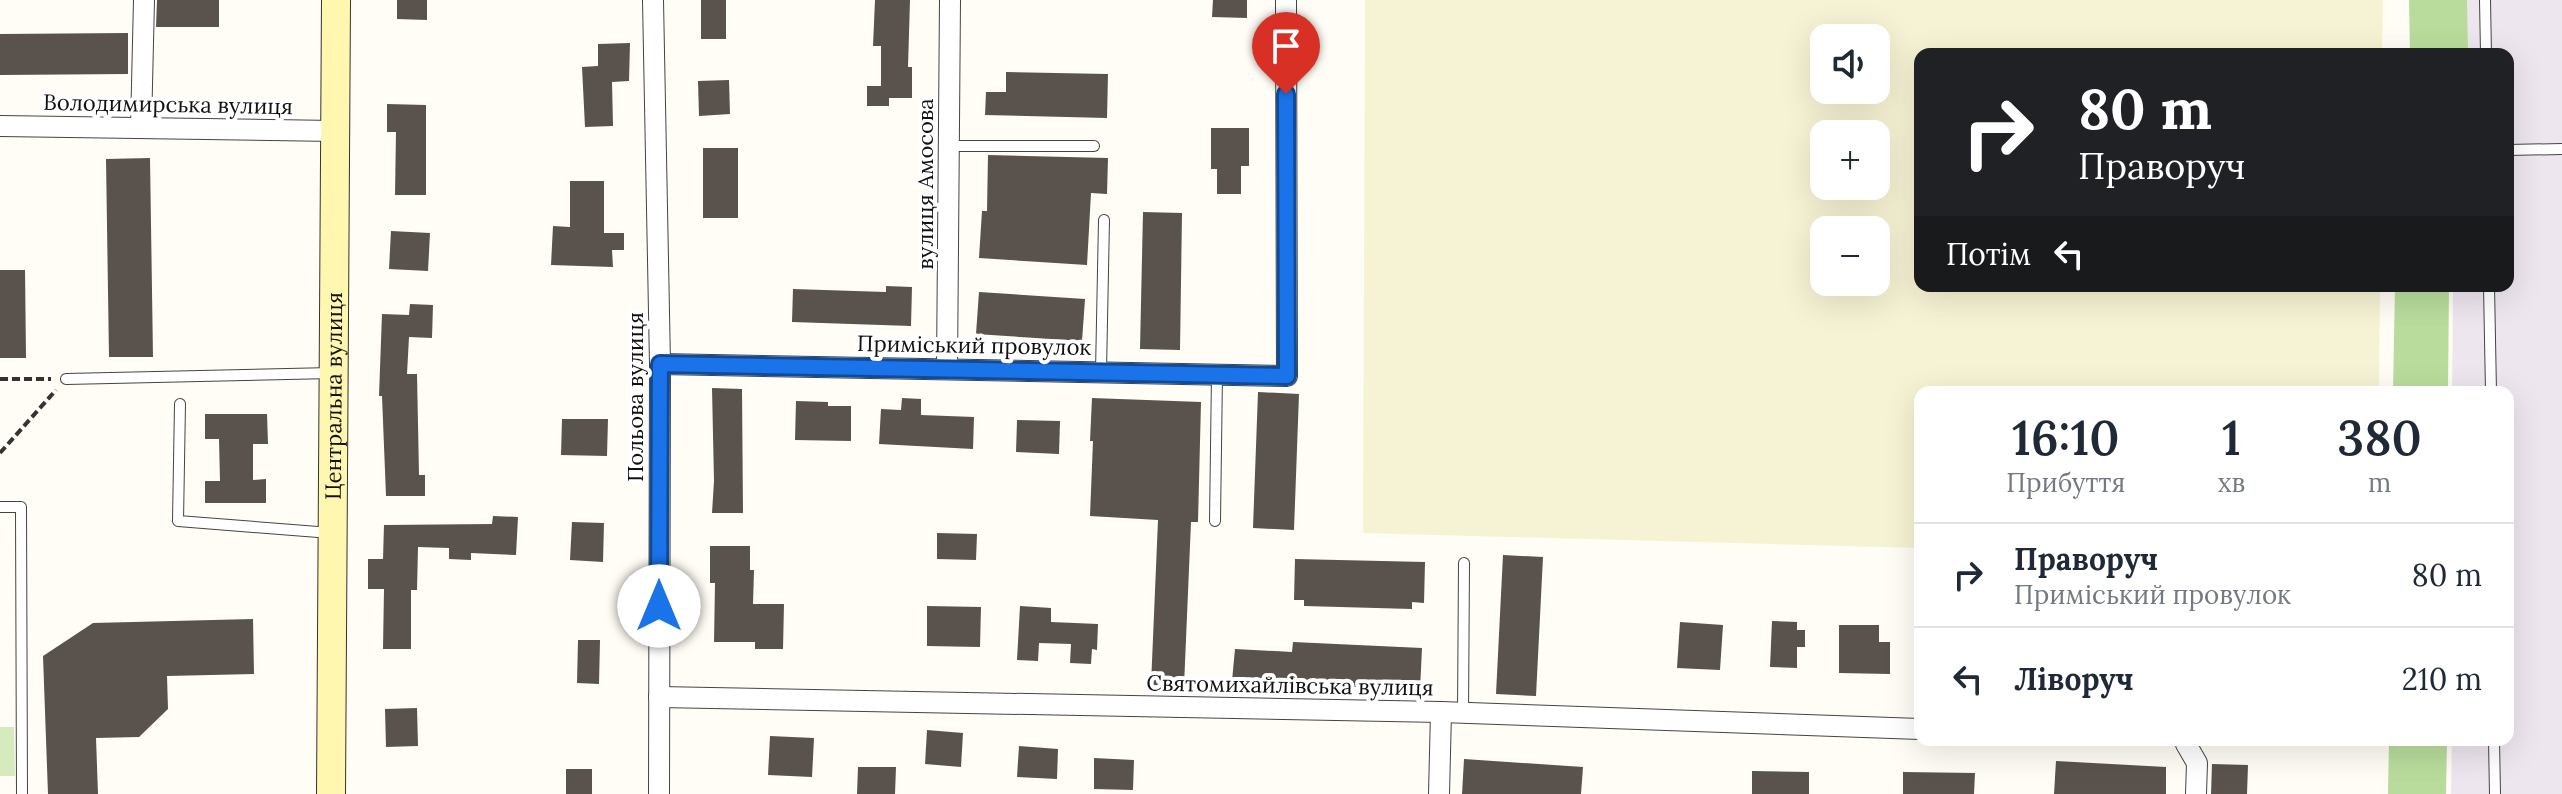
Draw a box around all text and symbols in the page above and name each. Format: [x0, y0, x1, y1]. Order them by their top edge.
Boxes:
pin [1252, 12, 1320, 94]
icon: arrive [1264, 24, 1308, 68]
map controls [1810, 24, 1890, 296]
button: sound [1810, 24, 1890, 104]
text: 80 m [2078, 73, 2212, 144]
icon: right [1946, 80, 2050, 184]
street label: Володимирська вулиця [43, 88, 293, 120]
street label: вулиця Амосова [911, 98, 939, 270]
button: + [1810, 120, 1890, 200]
text: Праворуч [2078, 143, 2246, 189]
button: − [1810, 216, 1890, 296]
icon: left [2047, 232, 2091, 276]
text: Потім [1946, 235, 2031, 273]
street label: Центральна вулиця [319, 292, 348, 500]
street label: Польова вулиця [621, 312, 649, 482]
street label: Приміський провулок [857, 329, 1092, 361]
text: 16:10 [2012, 407, 2120, 468]
text: 1 [2222, 407, 2241, 468]
text: 380 [2337, 407, 2422, 468]
text: Прибуття [2006, 466, 2125, 499]
text: хв [2218, 466, 2245, 499]
text: m [2368, 466, 2391, 499]
text: Праворуч [2014, 540, 2158, 578]
icon: right [1946, 553, 1990, 597]
text: 80 m [2412, 556, 2482, 594]
position arrow [617, 564, 701, 648]
text: Приміський провулок [2014, 578, 2291, 611]
icon: left [1946, 657, 1990, 701]
text: Ліворуч [2014, 660, 2134, 698]
text: 210 m [2402, 660, 2482, 698]
street label: Святомихайлівська вулиця [1146, 668, 1434, 702]

